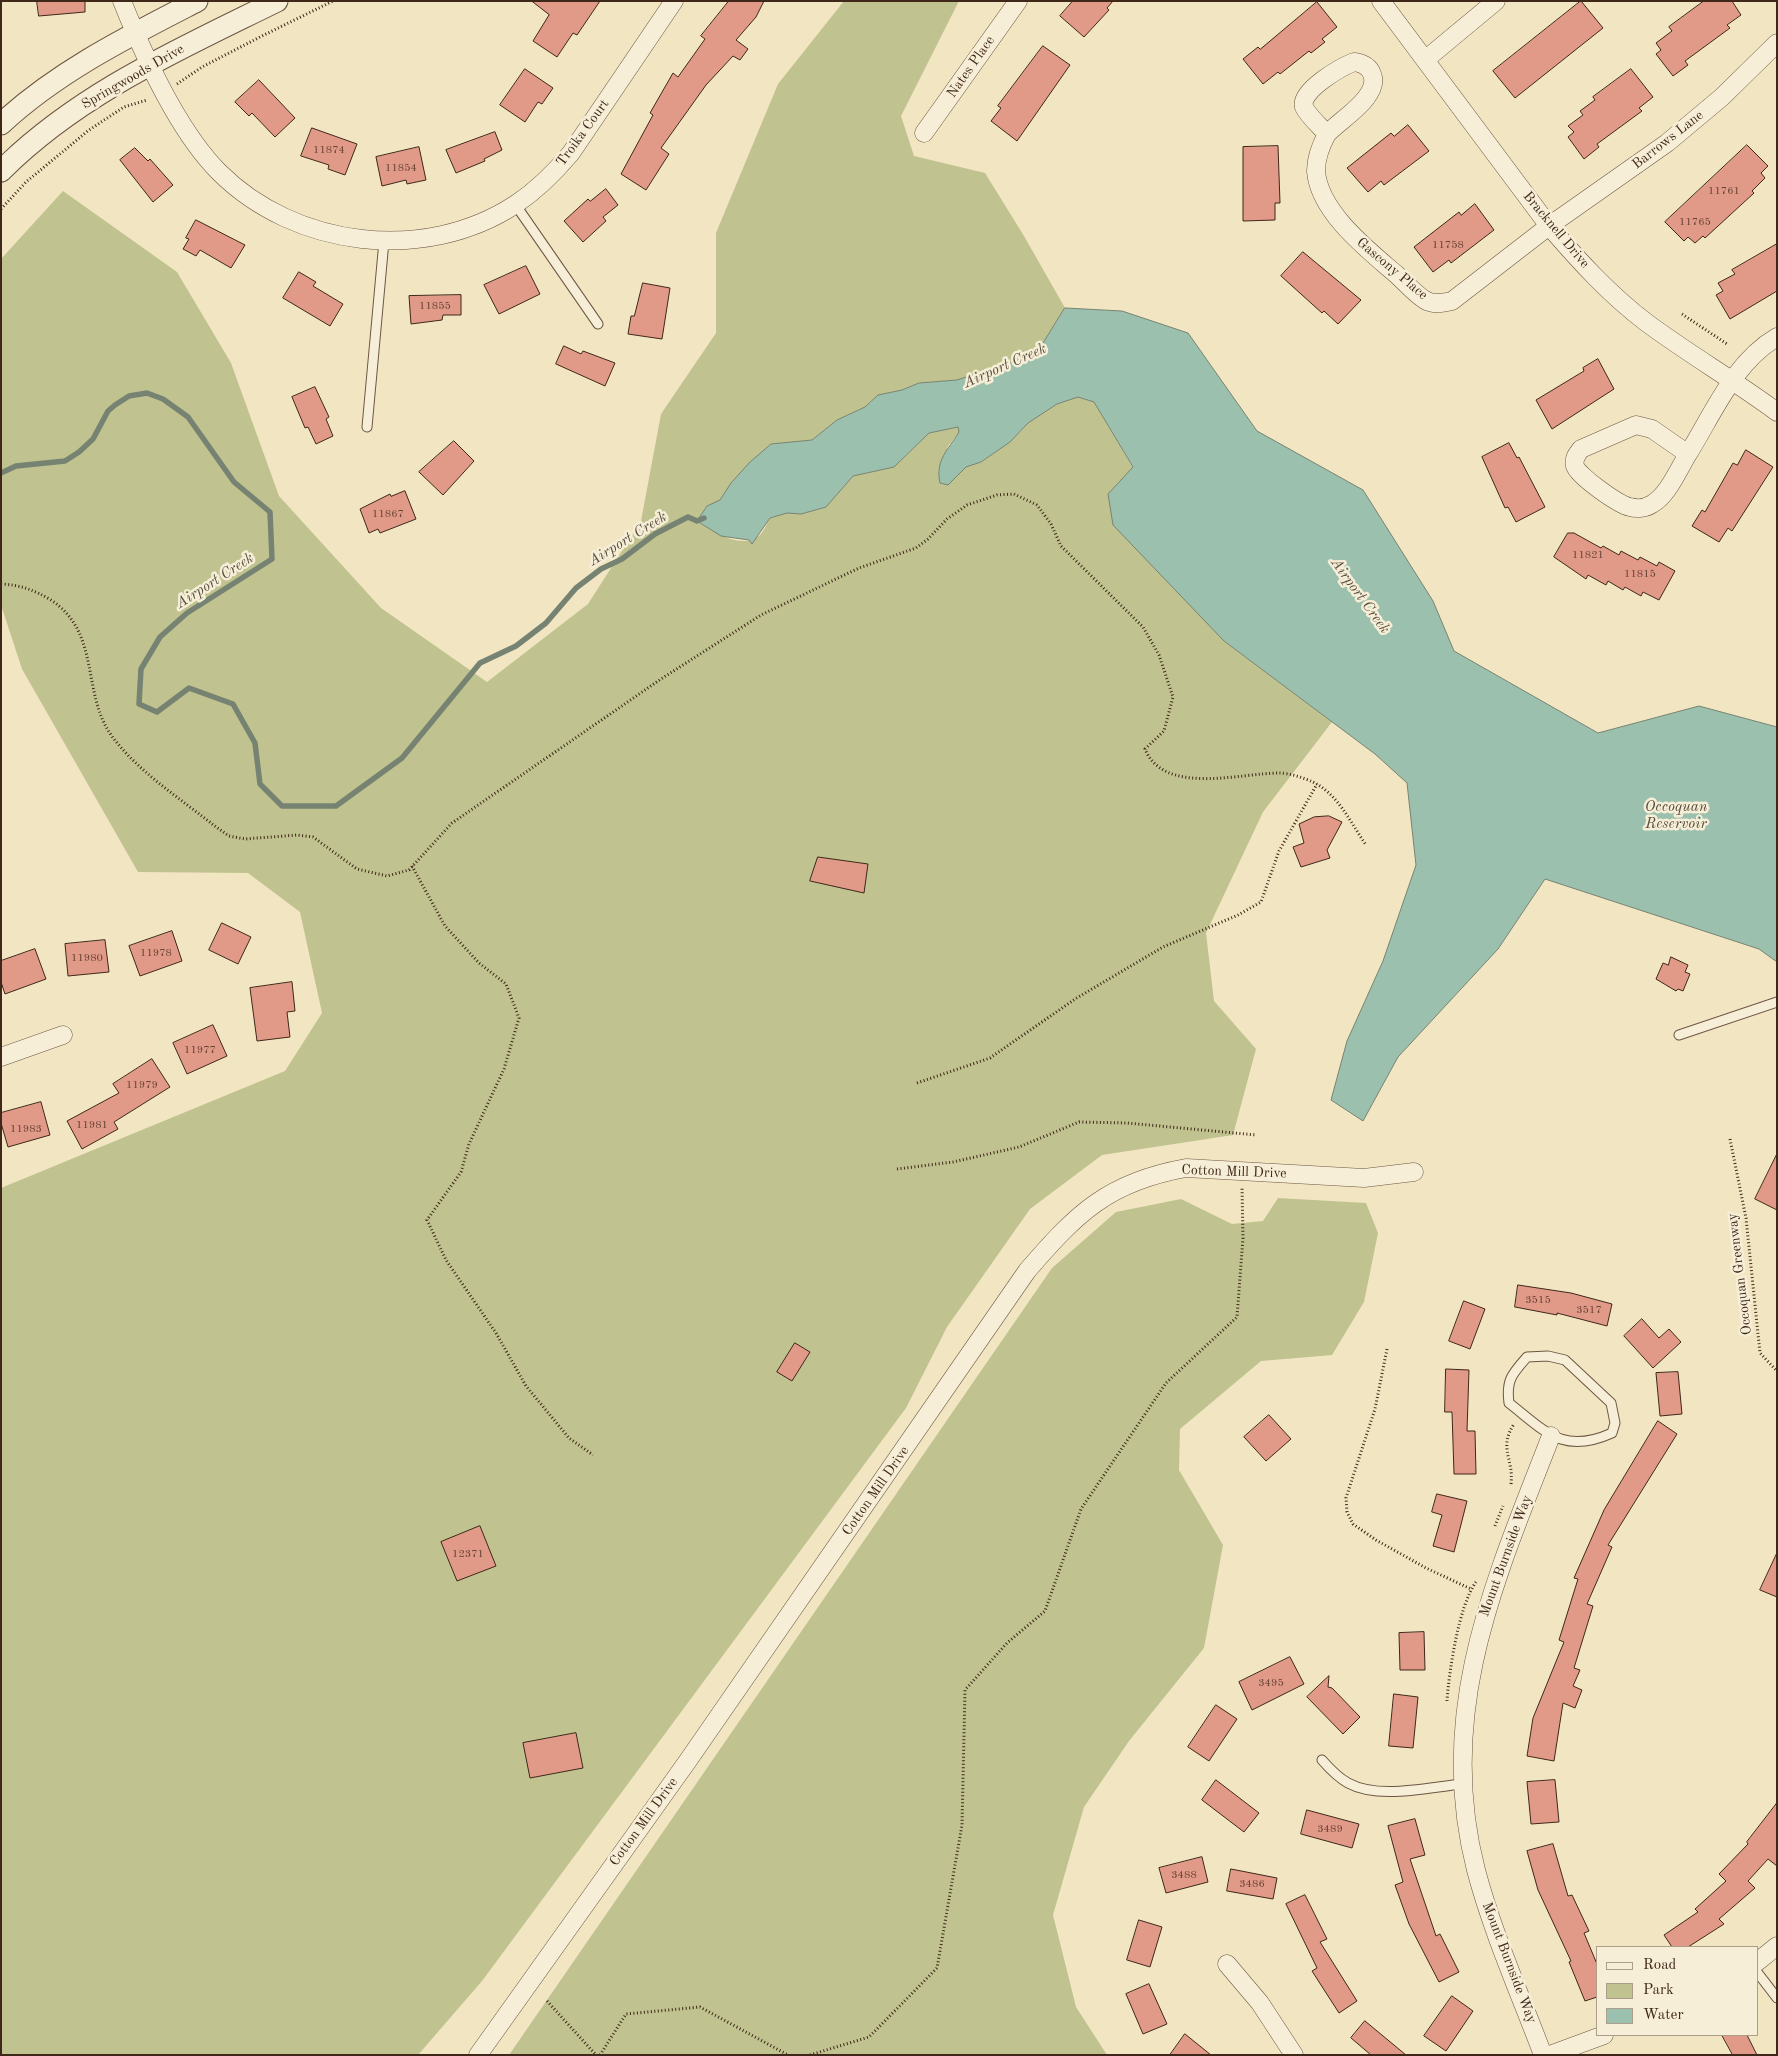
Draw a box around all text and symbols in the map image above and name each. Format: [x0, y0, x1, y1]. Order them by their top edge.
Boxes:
street label: Nates Place [944, 33, 998, 101]
street label: Springwoods Drive [79, 41, 187, 113]
street label: Troika Court [553, 96, 613, 170]
street label: Barrows Lane [1629, 107, 1707, 173]
house number: 11874 [313, 143, 345, 157]
house number: 11854 [385, 161, 417, 175]
house number: 11761 [1708, 184, 1740, 198]
street label: Bracknell Drive [1519, 188, 1593, 272]
house number: 11765 [1679, 215, 1711, 229]
street label: Gascony Place [1353, 234, 1431, 304]
house number: 11758 [1432, 238, 1464, 252]
house number: 11855 [419, 299, 451, 313]
water label: Airport Creek [961, 340, 1049, 392]
house number: 11867 [372, 507, 404, 521]
water label: Airport Creek [585, 508, 671, 570]
house number: 11821 [1572, 548, 1604, 562]
water label: Airport Creek [173, 549, 257, 613]
water label: Airport Creek [1327, 555, 1393, 637]
house number: 11815 [1624, 567, 1656, 581]
water label: Occoquan Reservoir [1645, 798, 1707, 833]
house number: 11978 [140, 946, 172, 960]
house number: 11980 [71, 951, 103, 965]
house number: 11977 [184, 1043, 216, 1057]
house number: 11979 [126, 1078, 158, 1092]
house number: 11981 [76, 1118, 108, 1132]
house number: 11983 [10, 1122, 42, 1136]
street label: Cotton Mill Drive [1181, 1162, 1287, 1182]
street label: Occoquan Greenway [1724, 1212, 1756, 1336]
house number: 3515 [1525, 1293, 1551, 1307]
house number: 3517 [1576, 1303, 1602, 1317]
street label: Cotton Mill Drive [839, 1443, 913, 1539]
street label: Mount Burnside Way [1476, 1493, 1536, 1619]
house number: 12371 [452, 1547, 484, 1561]
house number: 3495 [1258, 1676, 1284, 1690]
street label: Cotton Mill Drive [606, 1775, 682, 1869]
house number: 3489 [1317, 1822, 1343, 1836]
house number: 3488 [1171, 1868, 1197, 1882]
house number: 3486 [1239, 1877, 1265, 1891]
street label: Mount Burnside Way [1478, 1900, 1540, 2026]
legend [1596, 1946, 1758, 2036]
text: Road [1643, 1958, 1676, 1973]
text: Park [1643, 1983, 1674, 1998]
text: Water [1643, 2008, 1684, 2023]

